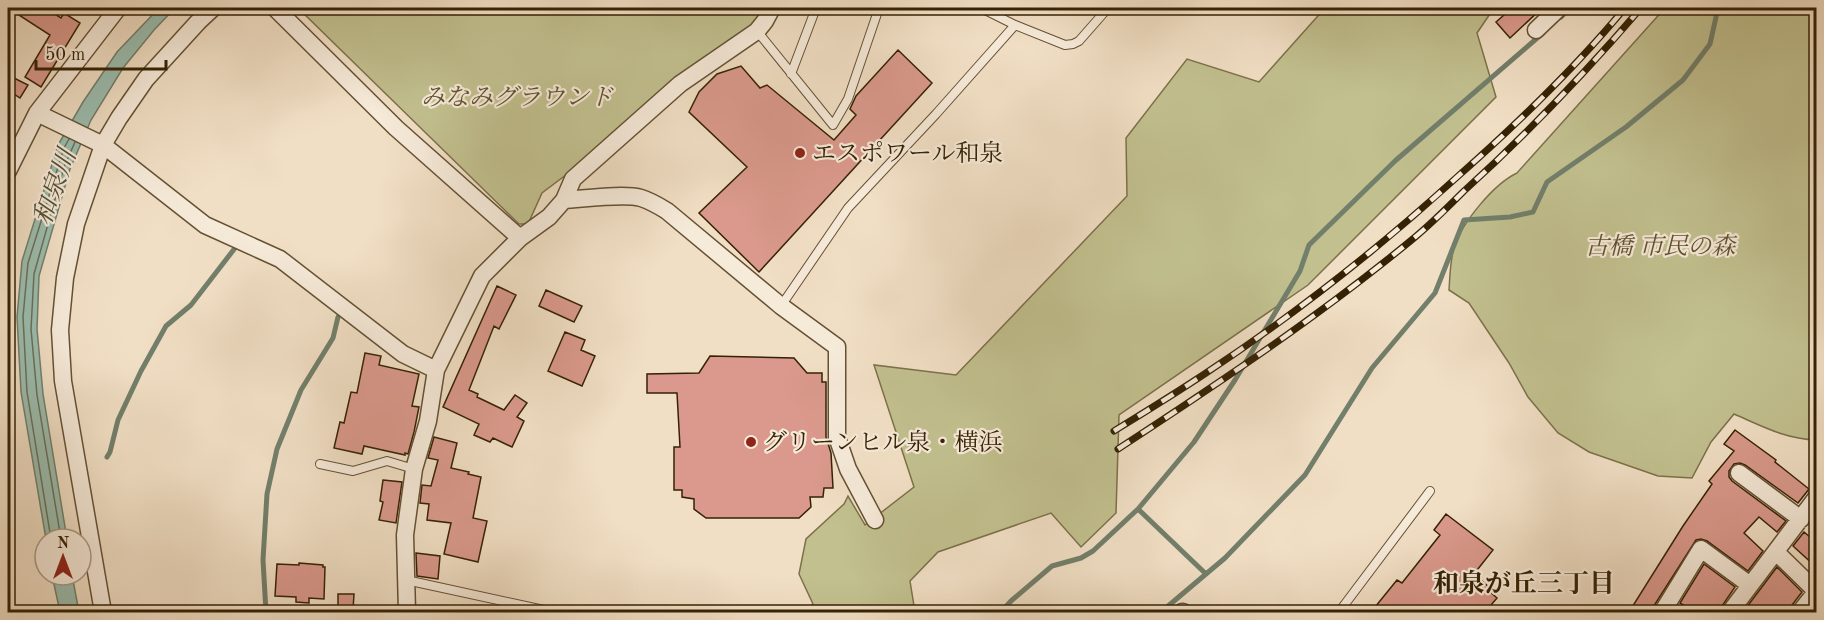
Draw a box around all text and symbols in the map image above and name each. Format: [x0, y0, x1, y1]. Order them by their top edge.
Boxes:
scale bar [36, 33, 166, 71]
text: 50 m [45, 46, 85, 64]
park label: みなみグラウンド [421, 85, 614, 111]
place label: エスポワール和泉 [812, 140, 1004, 167]
water label: 和泉川 [28, 143, 82, 229]
marker: エスポワール和泉 [793, 146, 807, 160]
park label: 古橋 市民の森 [1585, 233, 1738, 260]
place label: グリーンヒル泉・横浜 [763, 429, 1003, 456]
marker: グリーンヒル泉・横浜 [744, 435, 758, 449]
north arrow [33, 527, 93, 587]
text: N [57, 536, 70, 552]
district label: 和泉が丘三丁目 [1433, 569, 1615, 598]

